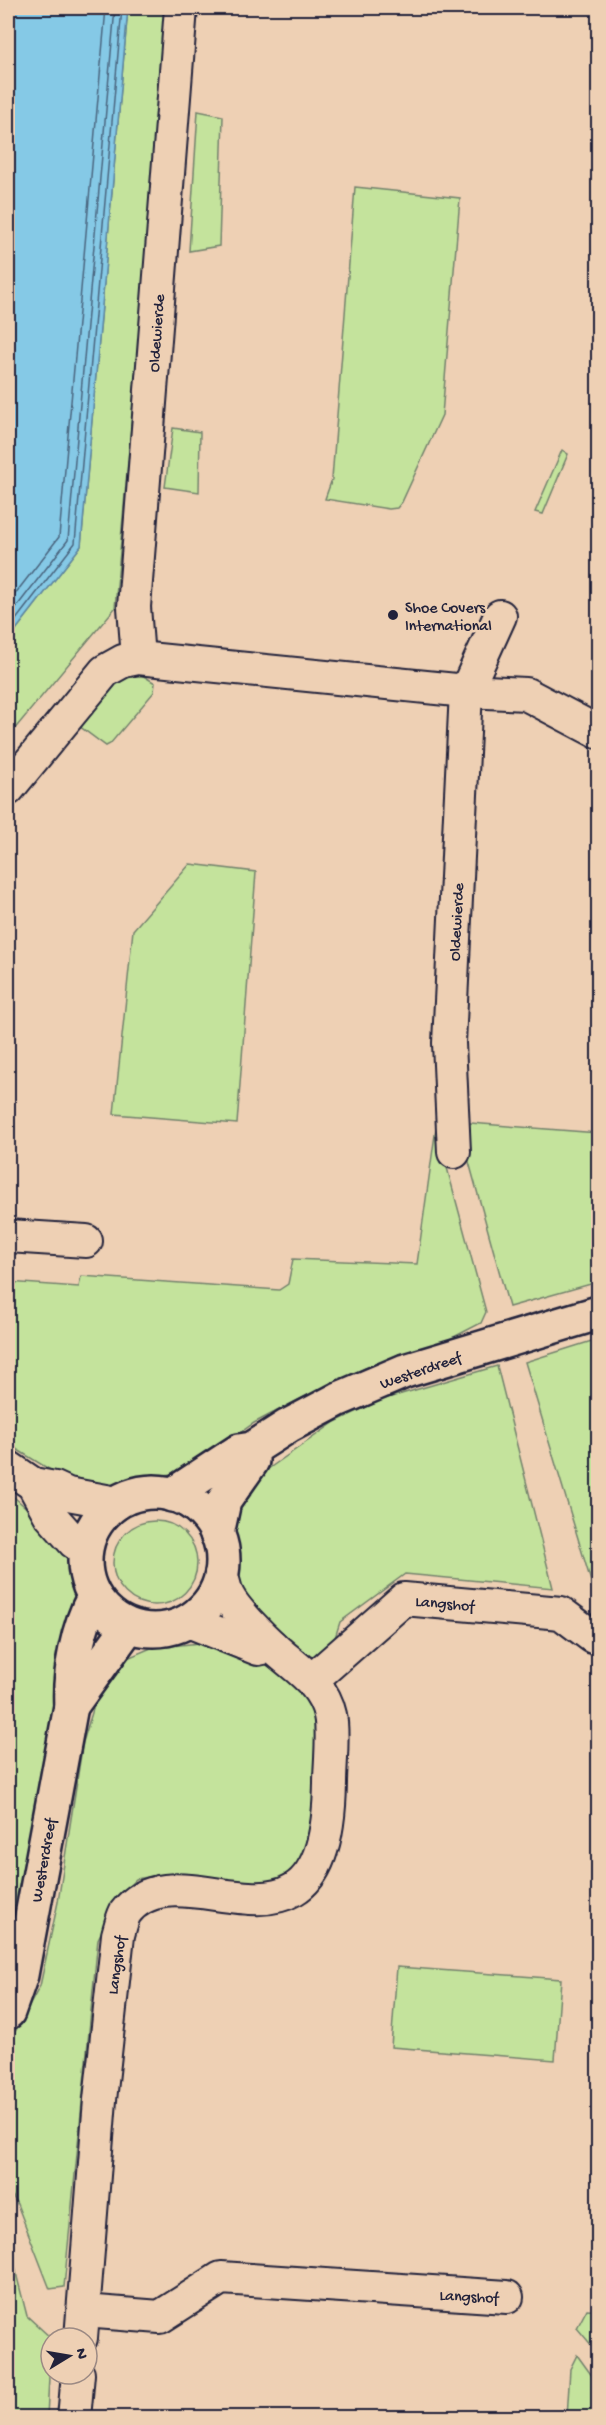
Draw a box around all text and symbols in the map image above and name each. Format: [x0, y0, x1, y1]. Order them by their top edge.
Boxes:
street label: Oldewierde [146, 293, 171, 373]
place label: Shoe Covers International [405, 600, 492, 637]
marker: Shoe Covers International [386, 608, 400, 622]
street label: Oldewierde [447, 882, 470, 962]
street label: Westerdreef [378, 1349, 465, 1395]
street label: Langshof [414, 1593, 476, 1618]
street label: Westerdreef [29, 1816, 62, 1904]
street label: Langshof [105, 1934, 132, 1996]
street label: Langshof [439, 2287, 500, 2310]
north arrow [39, 2326, 99, 2386]
text: N [70, 2347, 91, 2361]

